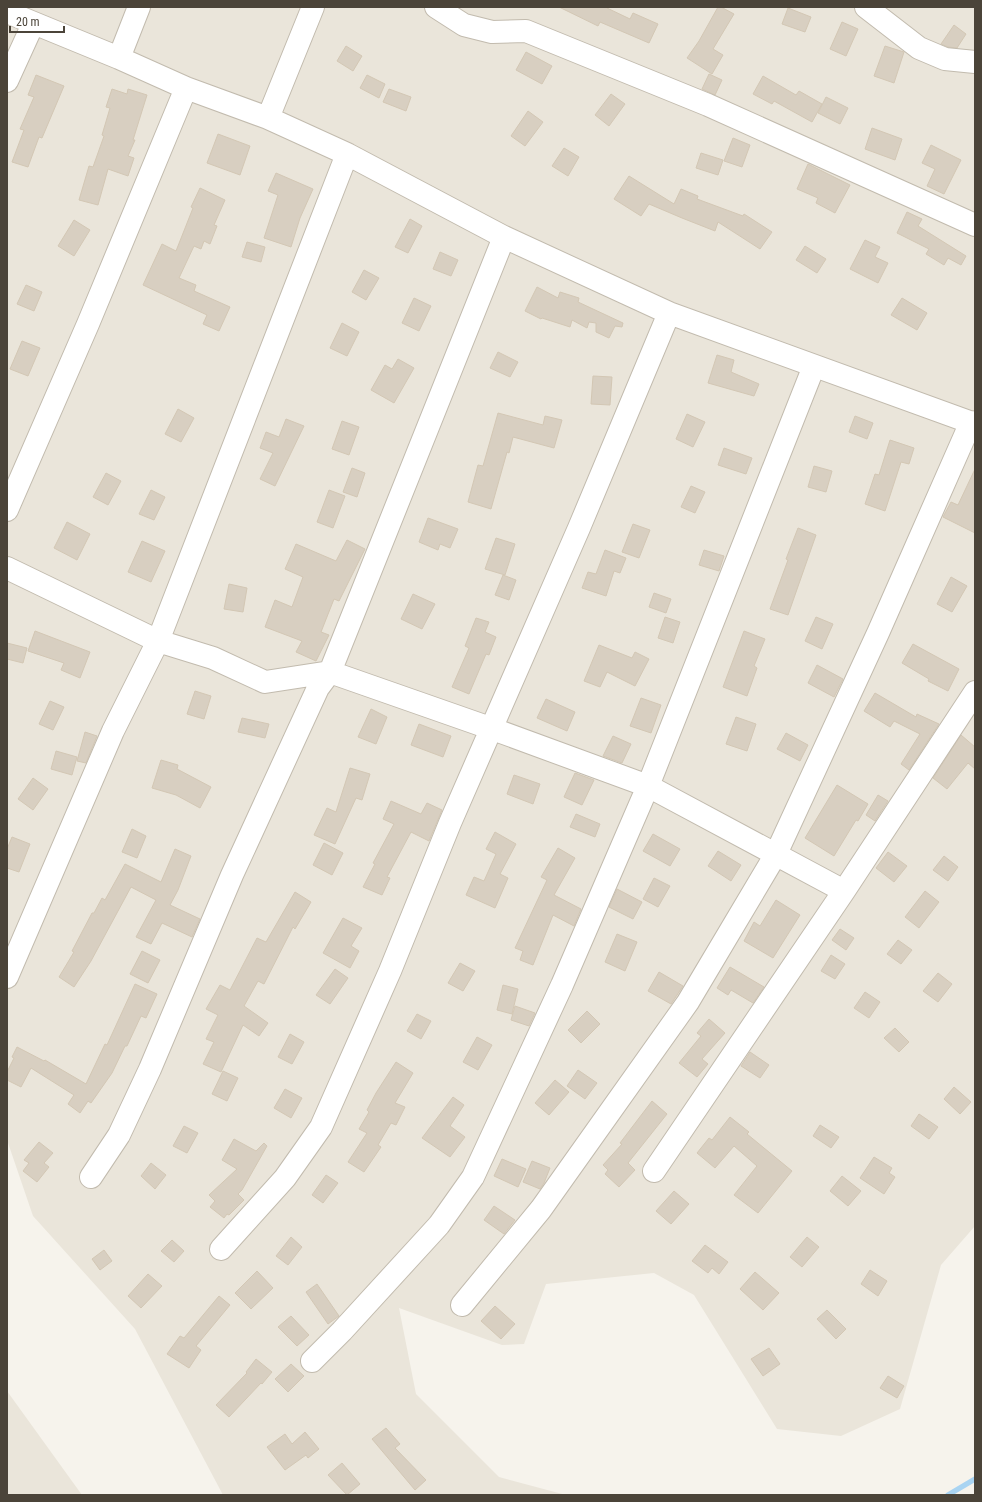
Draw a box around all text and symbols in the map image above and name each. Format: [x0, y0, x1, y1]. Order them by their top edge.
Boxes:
scale bar [10, 8, 64, 34]
text: 20 m [16, 15, 40, 29]

